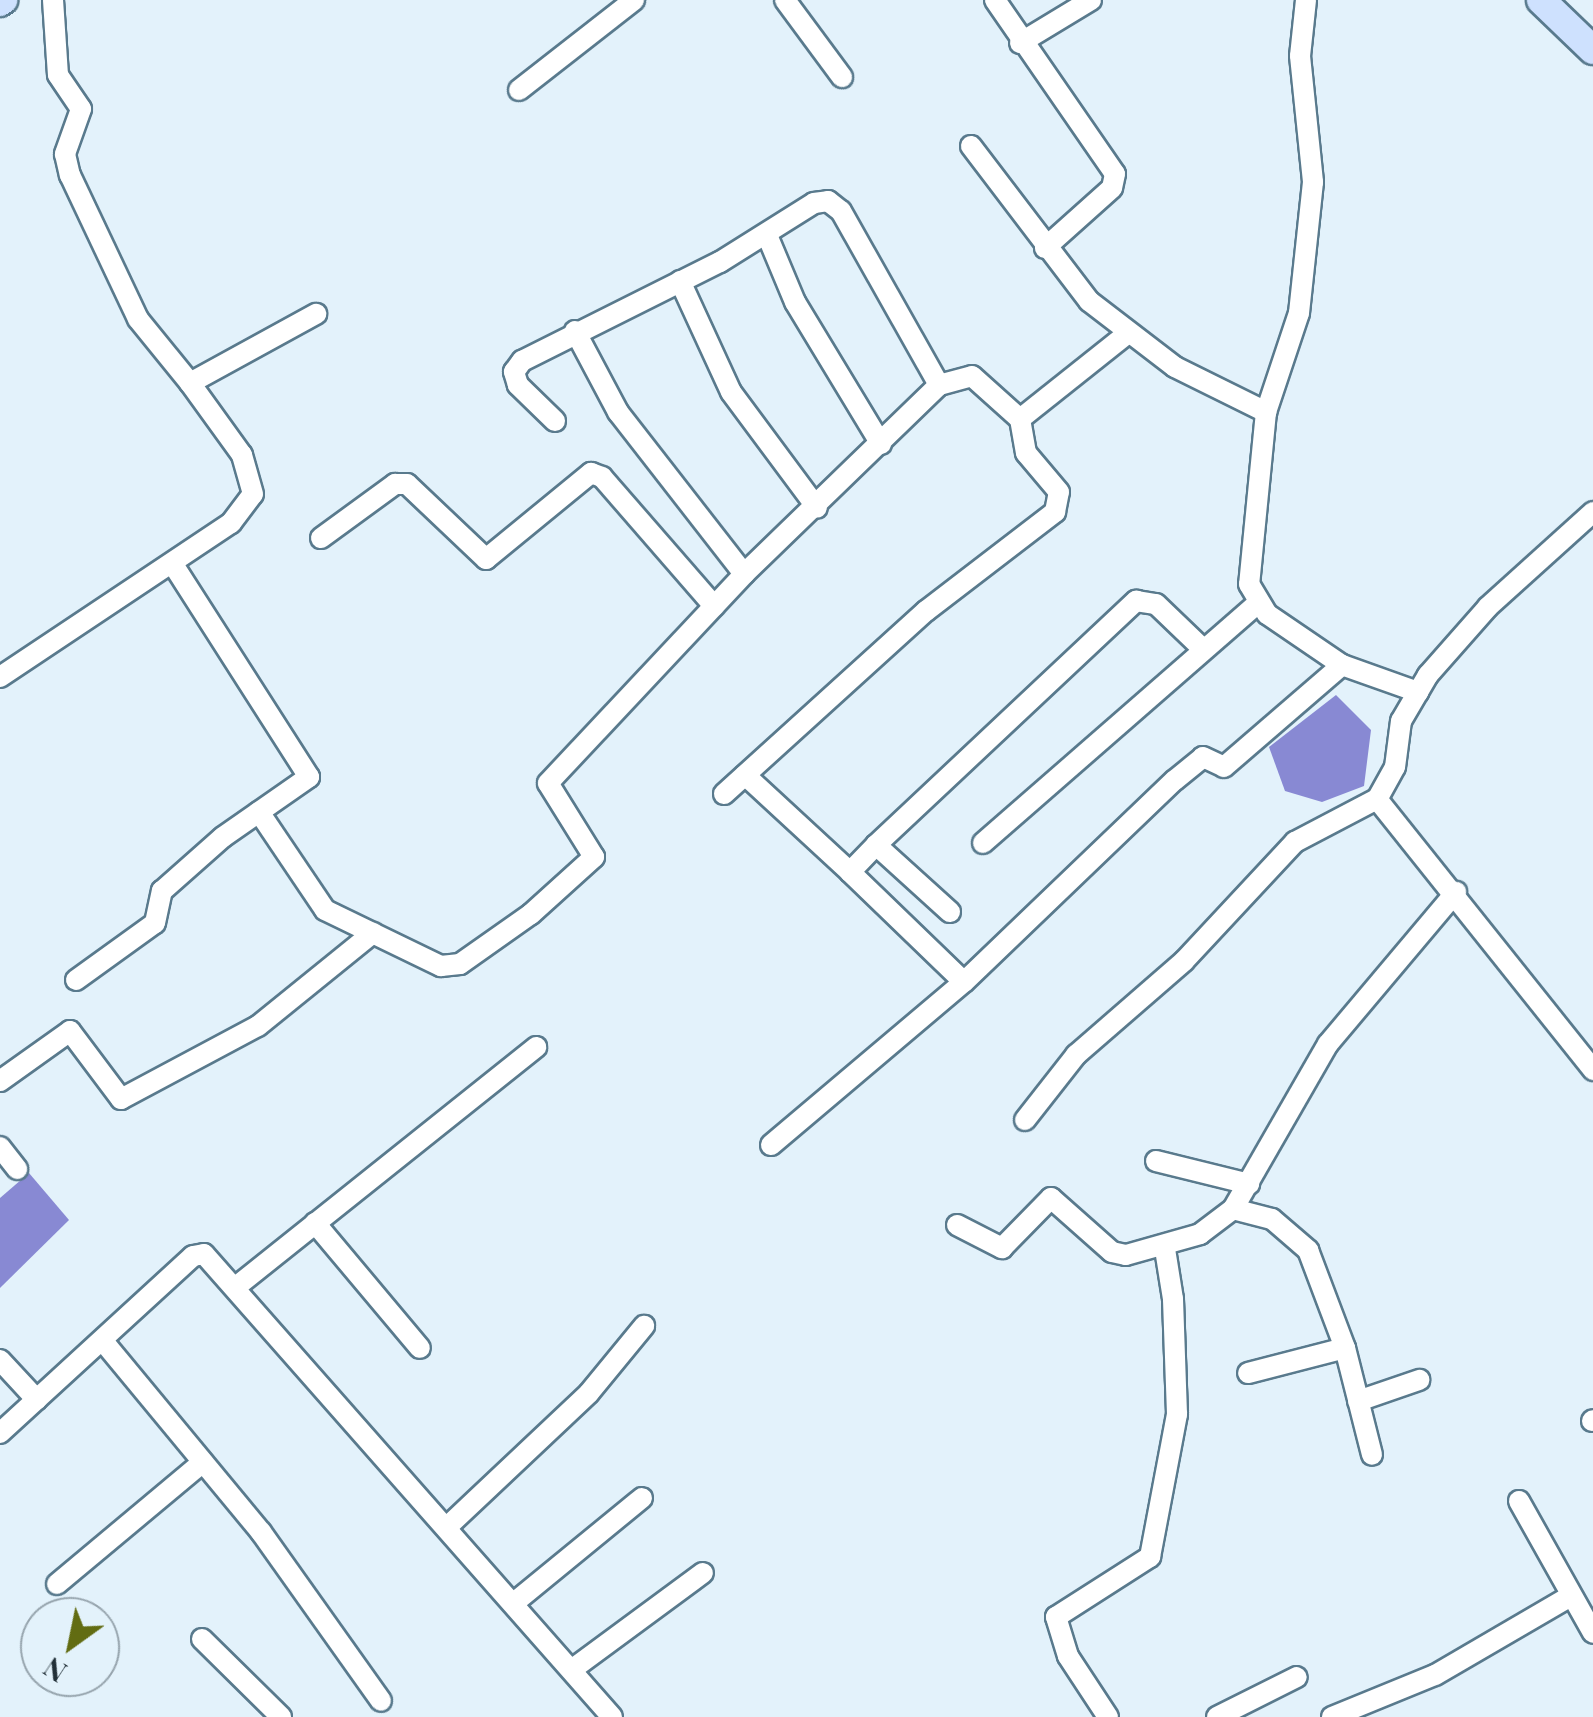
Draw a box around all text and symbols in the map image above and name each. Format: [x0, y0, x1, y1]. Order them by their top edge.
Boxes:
north arrow [20, 1597, 120, 1697]
text: N [36, 1650, 73, 1692]

